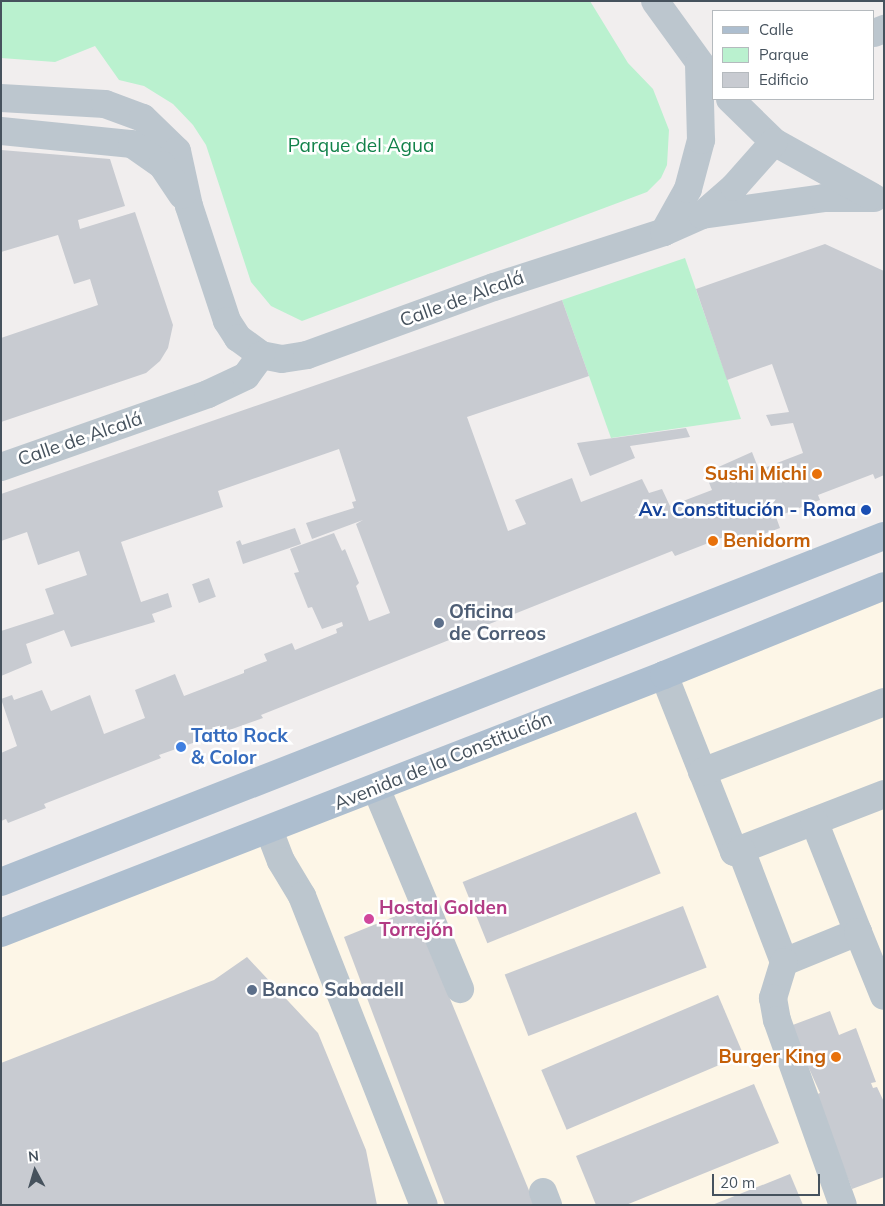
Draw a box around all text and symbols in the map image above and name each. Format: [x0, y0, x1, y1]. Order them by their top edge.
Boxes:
legend [712, 10, 875, 100]
text: Calle [759, 20, 793, 39]
text: Parque [759, 45, 809, 64]
text: Edificio [759, 70, 809, 89]
park label: Parque del Agua [288, 135, 434, 157]
street label: Calle de Alcalá [397, 266, 527, 332]
street label: Calle de Alcalá [15, 407, 145, 471]
place label: Sushi Michi [705, 463, 807, 485]
marker: Sushi Michi [811, 468, 823, 480]
place label: Av. Constitución - Roma [639, 499, 856, 521]
marker: Av. Constitución - Roma [860, 504, 872, 516]
place label: Benidorm [723, 530, 811, 552]
marker: Benidorm [707, 535, 719, 547]
place label: Oficina de Correos [449, 601, 546, 645]
marker: Oficina de Correos [433, 617, 445, 629]
street label: Avenida de la Constitución [331, 707, 555, 815]
place label: Tatto Rock & Color [191, 725, 288, 769]
marker: Tatto Rock & Color [175, 741, 187, 753]
place label: Hostal Golden Torrejón [379, 897, 507, 941]
marker: Hostal Golden Torrejón [363, 913, 375, 925]
place label: Banco Sabadell [262, 979, 404, 1001]
marker: Banco Sabadell [246, 984, 258, 996]
place label: Burger King [718, 1046, 826, 1068]
marker: Burger King [830, 1051, 842, 1063]
north arrow [10, 1146, 60, 1196]
text: N [27, 1147, 40, 1166]
scale bar [715, 1164, 822, 1196]
text: 20 m [720, 1173, 755, 1192]

